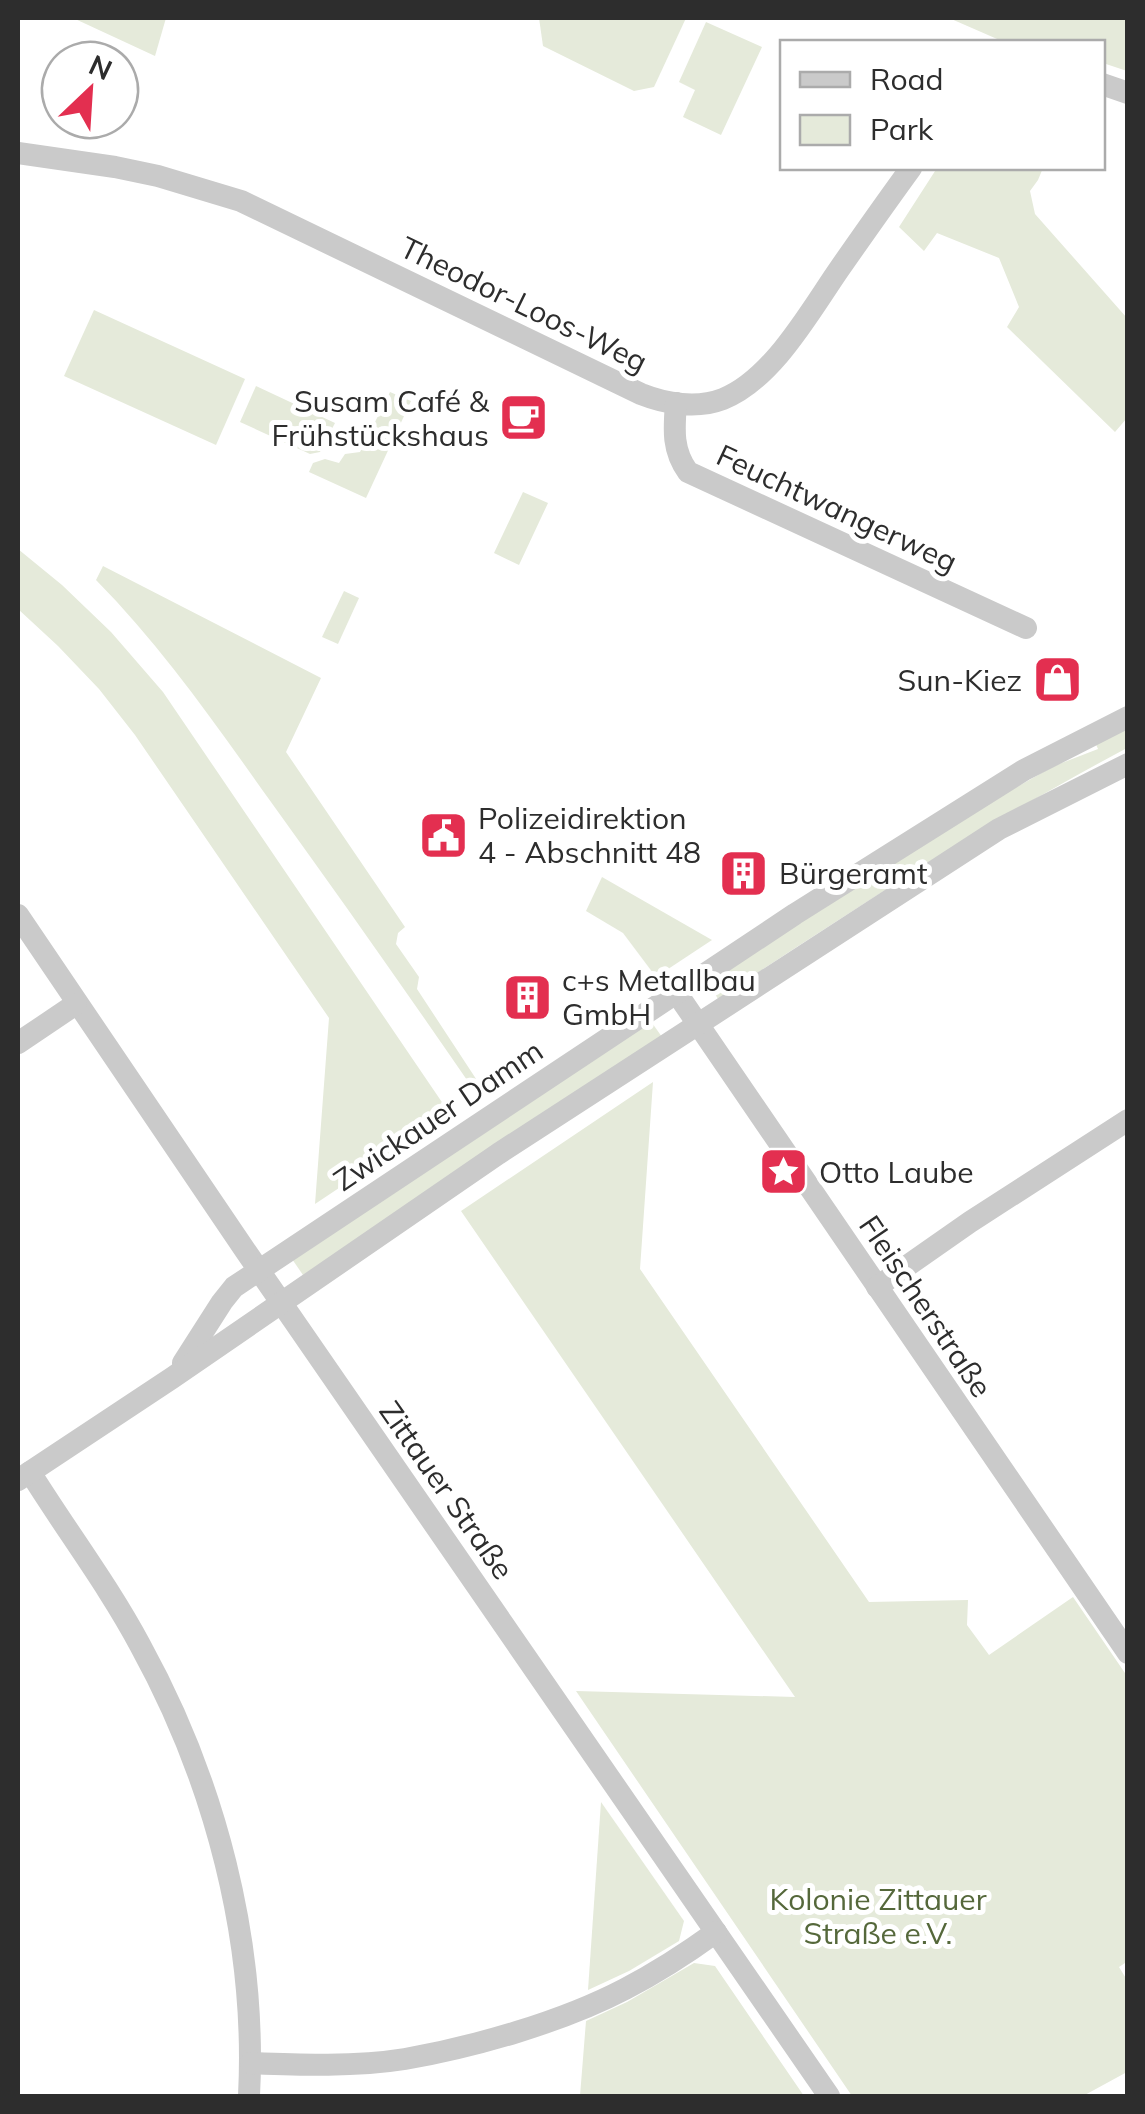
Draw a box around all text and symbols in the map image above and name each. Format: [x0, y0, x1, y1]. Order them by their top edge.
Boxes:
north arrow [40, 40, 140, 140]
legend [780, 40, 1105, 170]
text: N [84, 47, 118, 87]
text: Road [870, 60, 944, 98]
text: Park [870, 110, 934, 148]
street label: Theodor-Loos-Weg [394, 228, 654, 380]
place label: Susam Café & Frühstückshaus [271, 382, 490, 454]
cafe icon: Susam Café & Frühstückshaus [498, 392, 550, 444]
street label: Feuchtwangerweg [711, 436, 963, 580]
shop icon: Sun-Kiez [1031, 654, 1083, 706]
place label: Sun-Kiez [898, 661, 1022, 699]
place label: Polizeidirektion 4 - Abschnitt 48 [478, 799, 701, 871]
public building icon: Polizeidirektion 4 - Abschnitt 48 [417, 809, 469, 861]
building icon: Bürgeramt [718, 847, 770, 899]
place label: Bürgeramt [779, 854, 927, 892]
place label: c+s Metallbau GmbH [562, 961, 756, 1033]
building icon: c+s Metallbau GmbH [501, 971, 553, 1023]
street label: Zwickauer Damm [326, 1031, 550, 1199]
place icon: Otto Laube [758, 1146, 810, 1198]
place label: Otto Laube [819, 1153, 974, 1191]
street label: Fleischerstraße [851, 1208, 1001, 1404]
street label: Zittauer Straße [371, 1393, 523, 1587]
park label: Kolonie Zittauer Straße e.V. [769, 1880, 987, 1952]

